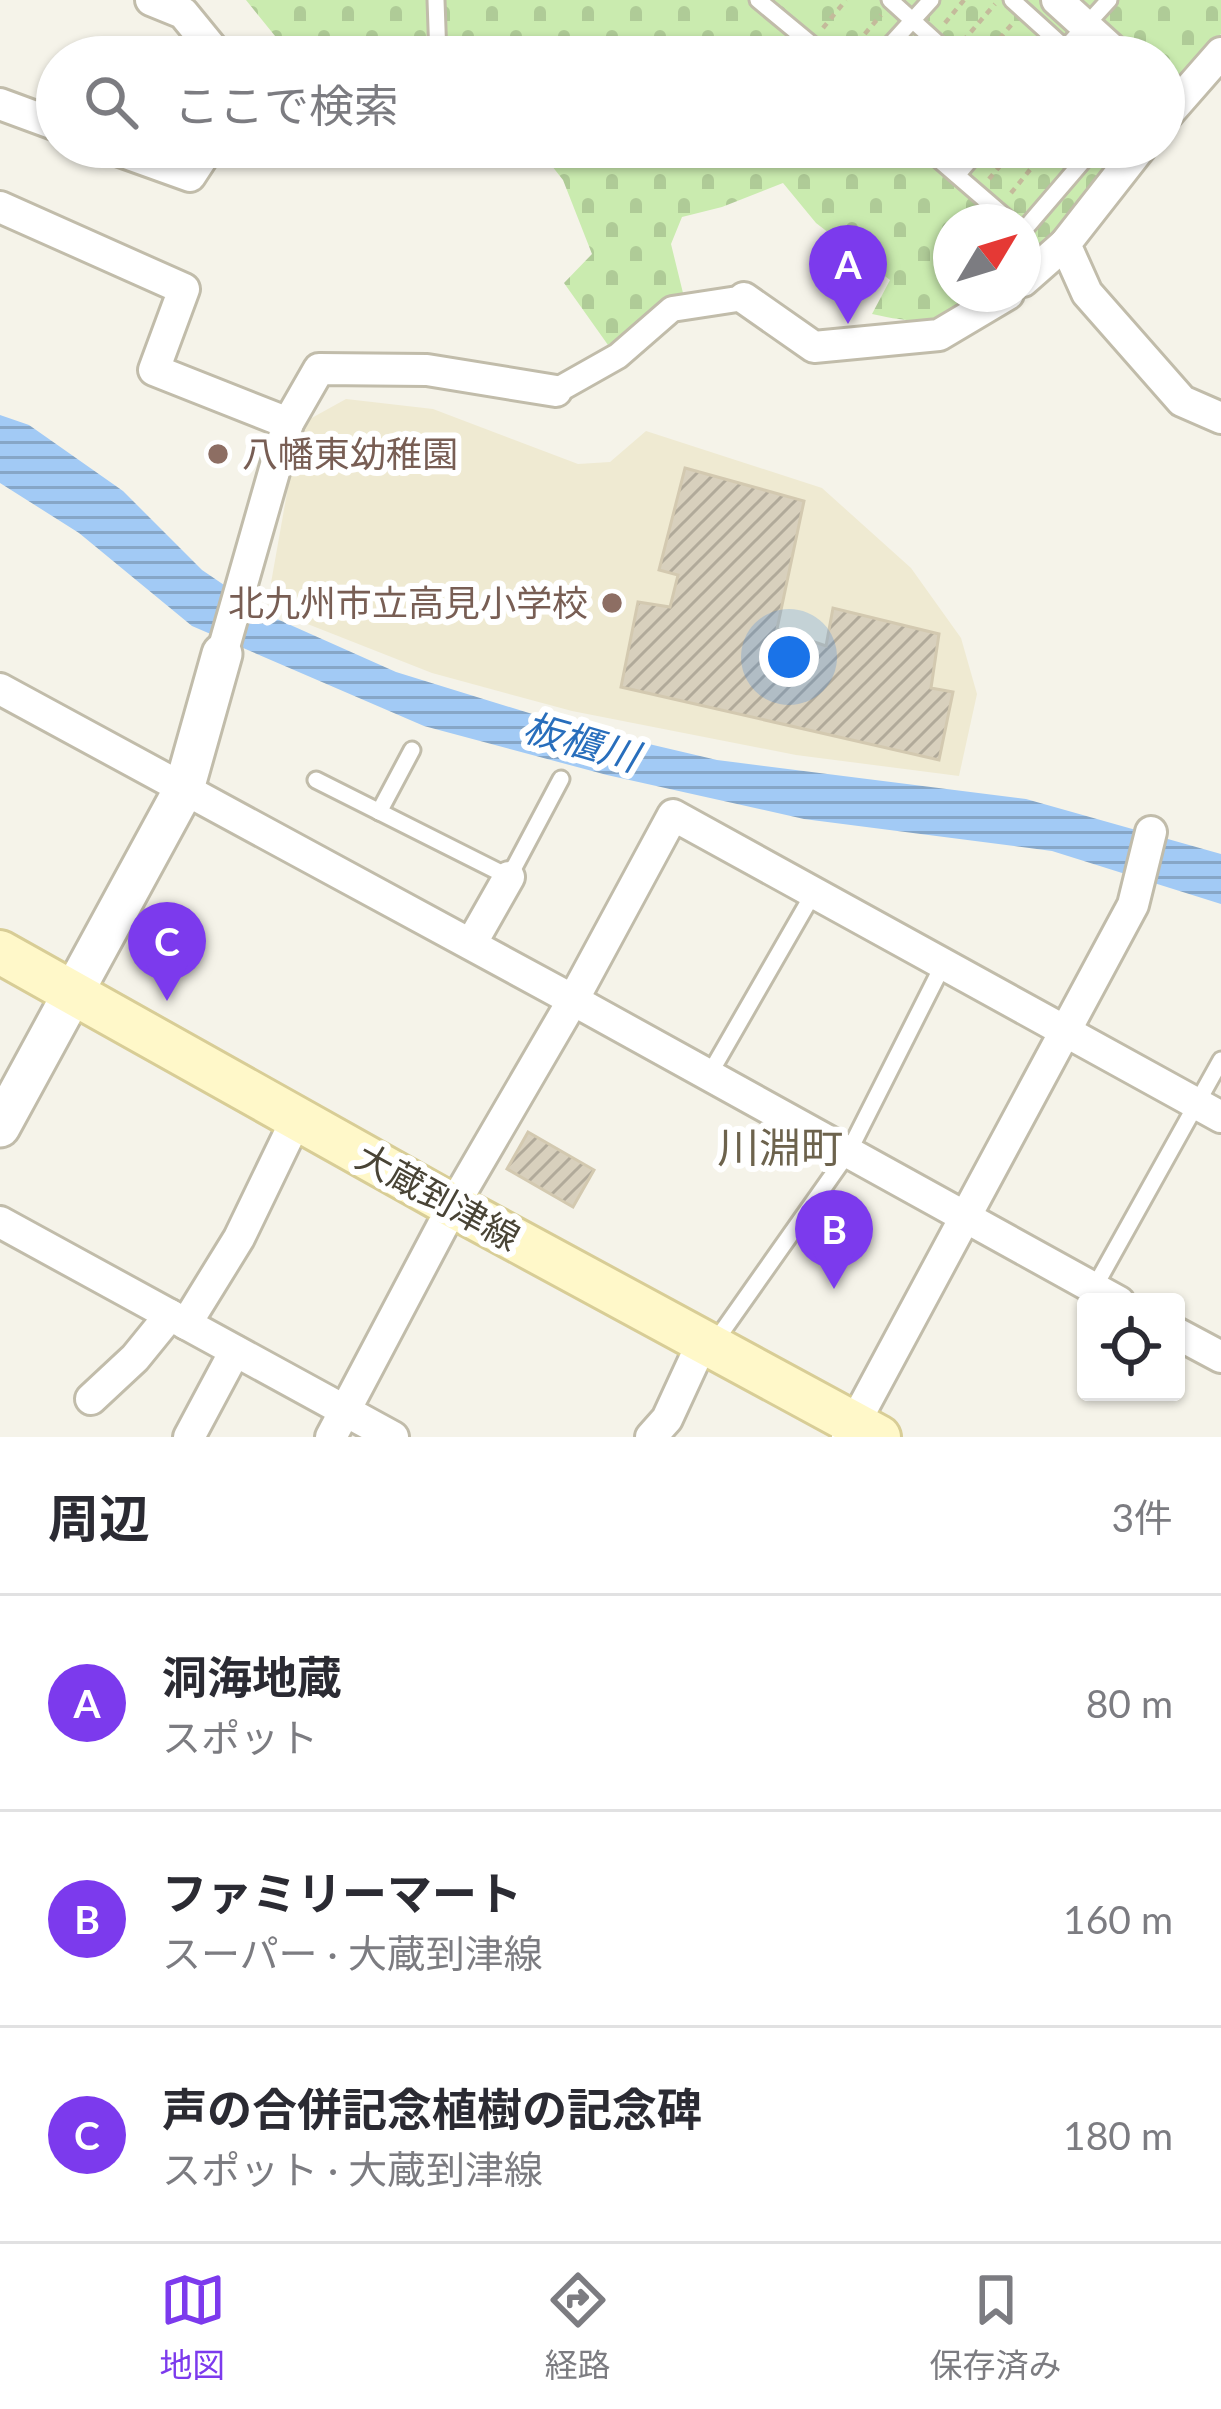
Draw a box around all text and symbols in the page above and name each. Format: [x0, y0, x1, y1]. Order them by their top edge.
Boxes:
search box [36, 36, 1185, 168]
icon: search [78, 69, 144, 135]
text: ここで検索 [174, 78, 399, 132]
north arrow [933, 204, 1041, 312]
pin: A [809, 225, 887, 324]
place label: 八幡東幼稚園 [242, 431, 458, 475]
marker: 八幡東幼稚園 [205, 441, 231, 467]
place label: 北九州市立高見小学校 [228, 580, 588, 624]
marker: 北九州市立高見小学校 [599, 590, 625, 616]
your location [759, 627, 819, 687]
water label: 板櫃川 [519, 703, 648, 780]
pin: C [128, 902, 206, 1001]
district label: 川淵町 [717, 1122, 843, 1172]
street label: 大蔵到津線 [349, 1133, 528, 1259]
pin: B [795, 1190, 873, 1289]
map controls [1077, 1293, 1185, 1401]
button: locate [1077, 1293, 1185, 1401]
text: 周辺 [48, 1487, 150, 1548]
text: 3件 [1111, 1494, 1173, 1540]
text: 洞海地蔵 [162, 1650, 342, 1704]
text: A [73, 1680, 101, 1726]
text: 80 m [1086, 1680, 1173, 1726]
text: スポット [162, 1714, 318, 1760]
text: ファミリーマート [162, 1866, 522, 1920]
text: B [74, 1896, 100, 1942]
text: 160 m [1063, 1896, 1173, 1942]
text: スーパー · 大蔵到津線 [162, 1930, 543, 1976]
text: 声の合併記念植樹の記念碑 [162, 2082, 702, 2136]
text: C [74, 2112, 100, 2158]
text: 180 m [1063, 2112, 1173, 2158]
text: スポット · 大蔵到津線 [162, 2146, 543, 2192]
tab: 地図 [160, 2267, 226, 2387]
tab: 経路 [545, 2267, 611, 2387]
tab: 保存済み [930, 2267, 1062, 2387]

